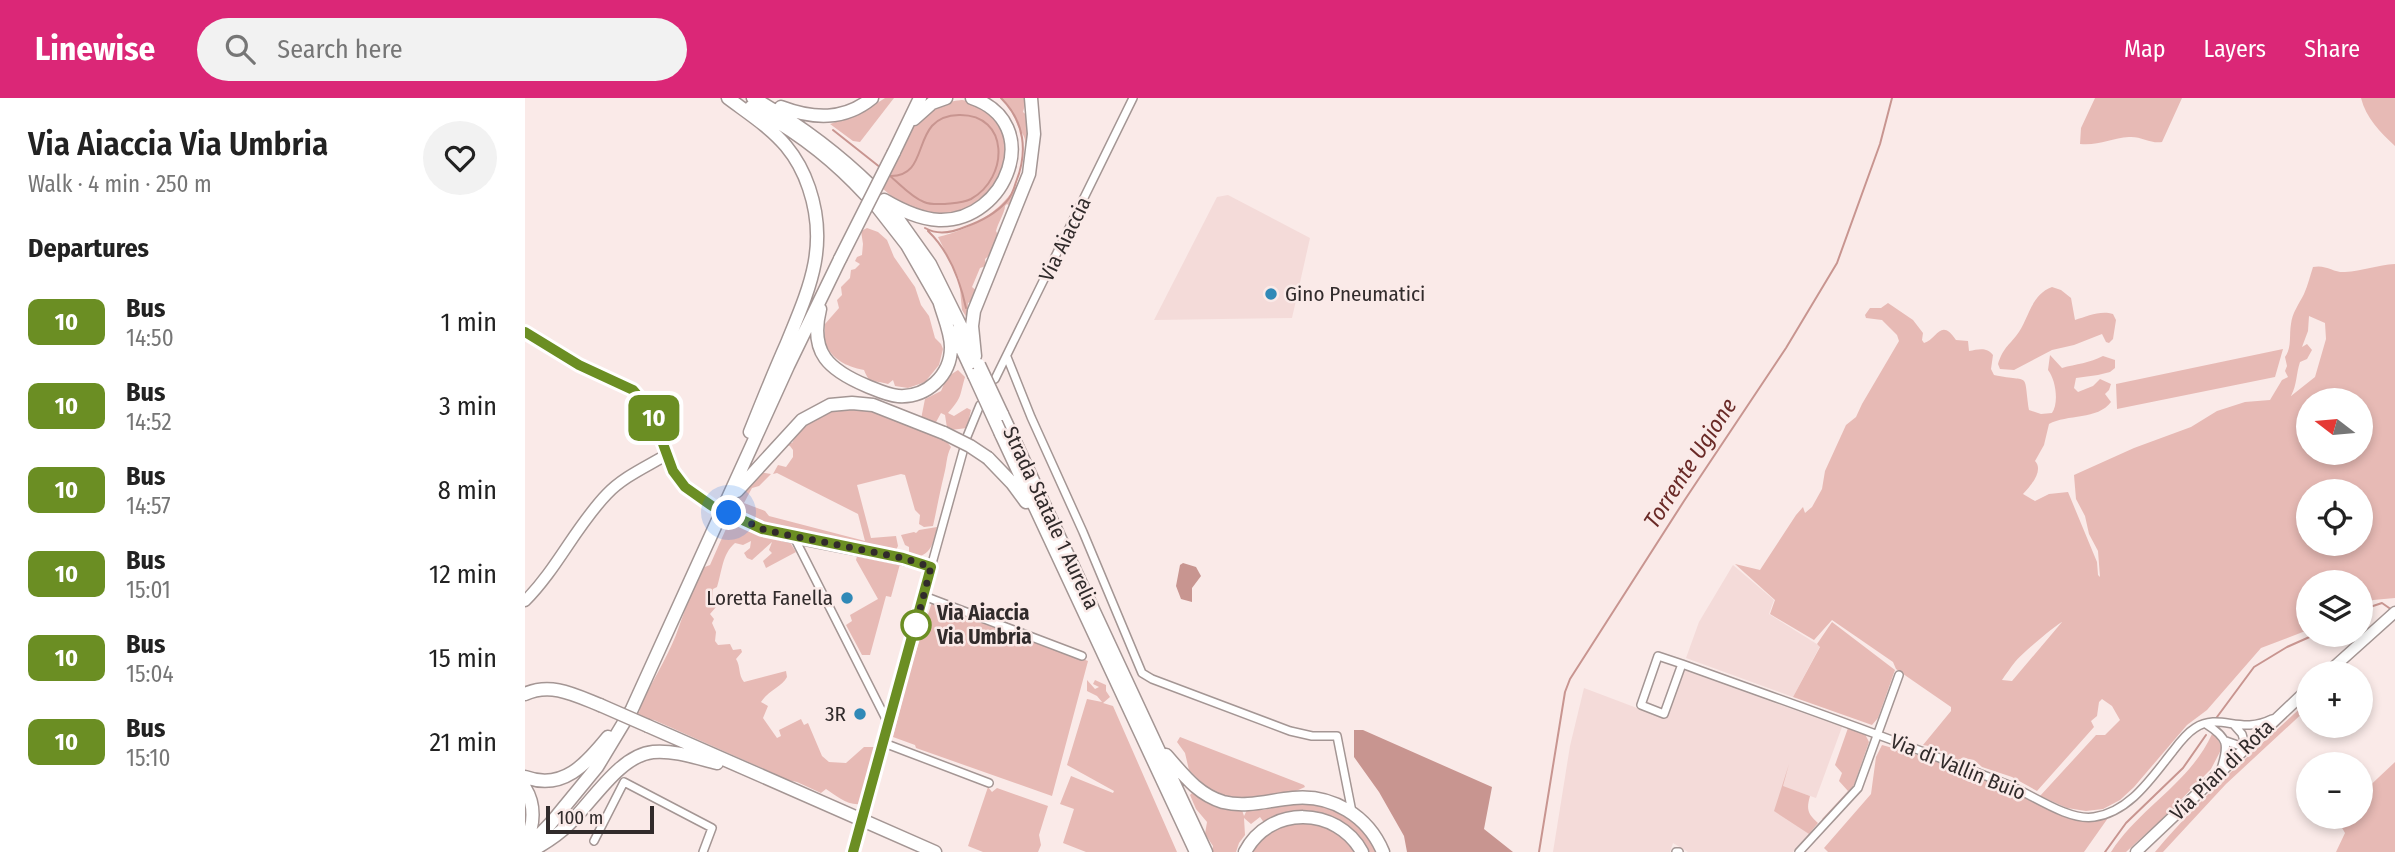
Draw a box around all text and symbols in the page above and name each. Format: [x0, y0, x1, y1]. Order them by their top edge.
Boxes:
search box [197, 18, 687, 81]
text: Linewise [35, 29, 155, 69]
icon: search [221, 30, 259, 68]
text: Search here [277, 34, 403, 65]
text: Map [2124, 35, 2166, 63]
text: Layers [2204, 35, 2266, 63]
text: Share [2304, 35, 2360, 63]
button: heart [423, 121, 497, 195]
text: Via Aiaccia Via Umbria [28, 124, 328, 164]
text: Walk · 4 min · 250 m [28, 170, 212, 198]
street label: Via Aiaccia [1033, 192, 1097, 286]
text: Departures [28, 233, 149, 264]
place label: Gino Pneumatici [1285, 281, 1425, 307]
marker: Gino Pneumatici [1263, 286, 1279, 302]
text: Bus [126, 293, 165, 324]
text: 1 min [441, 307, 497, 338]
text: 10 [55, 308, 78, 336]
text: 14:50 [126, 324, 174, 352]
text: Bus [126, 377, 165, 408]
north arrow [2296, 388, 2373, 466]
map controls [2296, 388, 2373, 829]
text: 3 min [439, 391, 497, 422]
text: 10 [55, 392, 78, 420]
water label: Torrente Ugione [1638, 393, 1742, 533]
line badge: 10 [622, 395, 685, 441]
text: 10 [642, 404, 666, 432]
text: 14:52 [126, 408, 172, 436]
street label: Strada Statale 1 Aurelia [997, 422, 1105, 614]
text: Bus [126, 461, 165, 492]
text: 8 min [438, 475, 497, 506]
text: 10 [55, 476, 78, 504]
button: locate [2296, 479, 2373, 556]
text: 14:57 [126, 492, 170, 520]
your location [711, 495, 746, 530]
text: Bus [126, 545, 165, 576]
text: 12 min [429, 559, 497, 590]
text: 10 [55, 560, 78, 588]
button: layers [2296, 570, 2373, 647]
text: 15:01 [126, 576, 171, 604]
place label: Loretta Fanella [706, 585, 833, 611]
marker: Loretta Fanella [839, 590, 855, 606]
place label: Via Aiaccia Via Umbria [936, 600, 1032, 650]
marker: Via Aiaccia Via Umbria [901, 610, 931, 640]
text: Bus [126, 629, 165, 660]
text: 15 min [429, 643, 497, 674]
text: 10 [55, 644, 78, 672]
text: 15:04 [126, 660, 174, 688]
button: + [2296, 661, 2373, 738]
place label: 3R [825, 701, 847, 727]
marker: 3R [852, 706, 868, 722]
text: Bus [126, 713, 165, 744]
street label: Via Pian di Rota [2165, 714, 2279, 826]
text: 21 min [430, 727, 497, 758]
text: 10 [55, 728, 78, 756]
street label: Via di Vallin Buio [1886, 728, 2030, 806]
text: 15:10 [126, 744, 170, 772]
button: − [2296, 752, 2373, 829]
scale bar [546, 803, 655, 835]
text: 100 m [557, 806, 603, 829]

